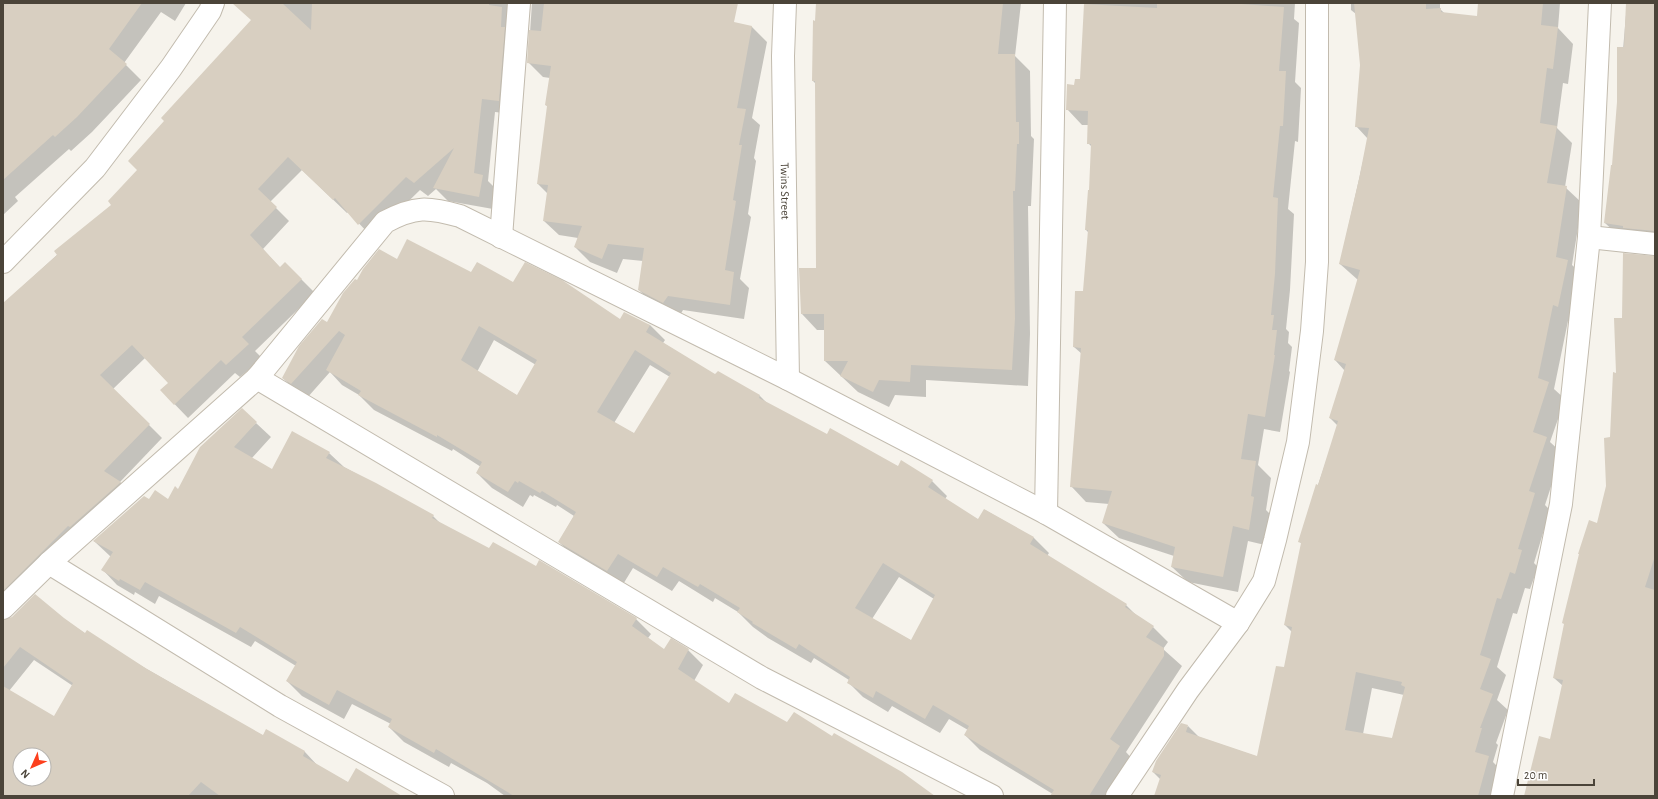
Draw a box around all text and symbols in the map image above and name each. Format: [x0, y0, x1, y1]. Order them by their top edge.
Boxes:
street label: Twins Street [779, 162, 792, 220]
north arrow [12, 747, 52, 787]
scale bar [1518, 761, 1594, 787]
text: N [19, 767, 32, 780]
text: 20 m [1524, 769, 1547, 781]

